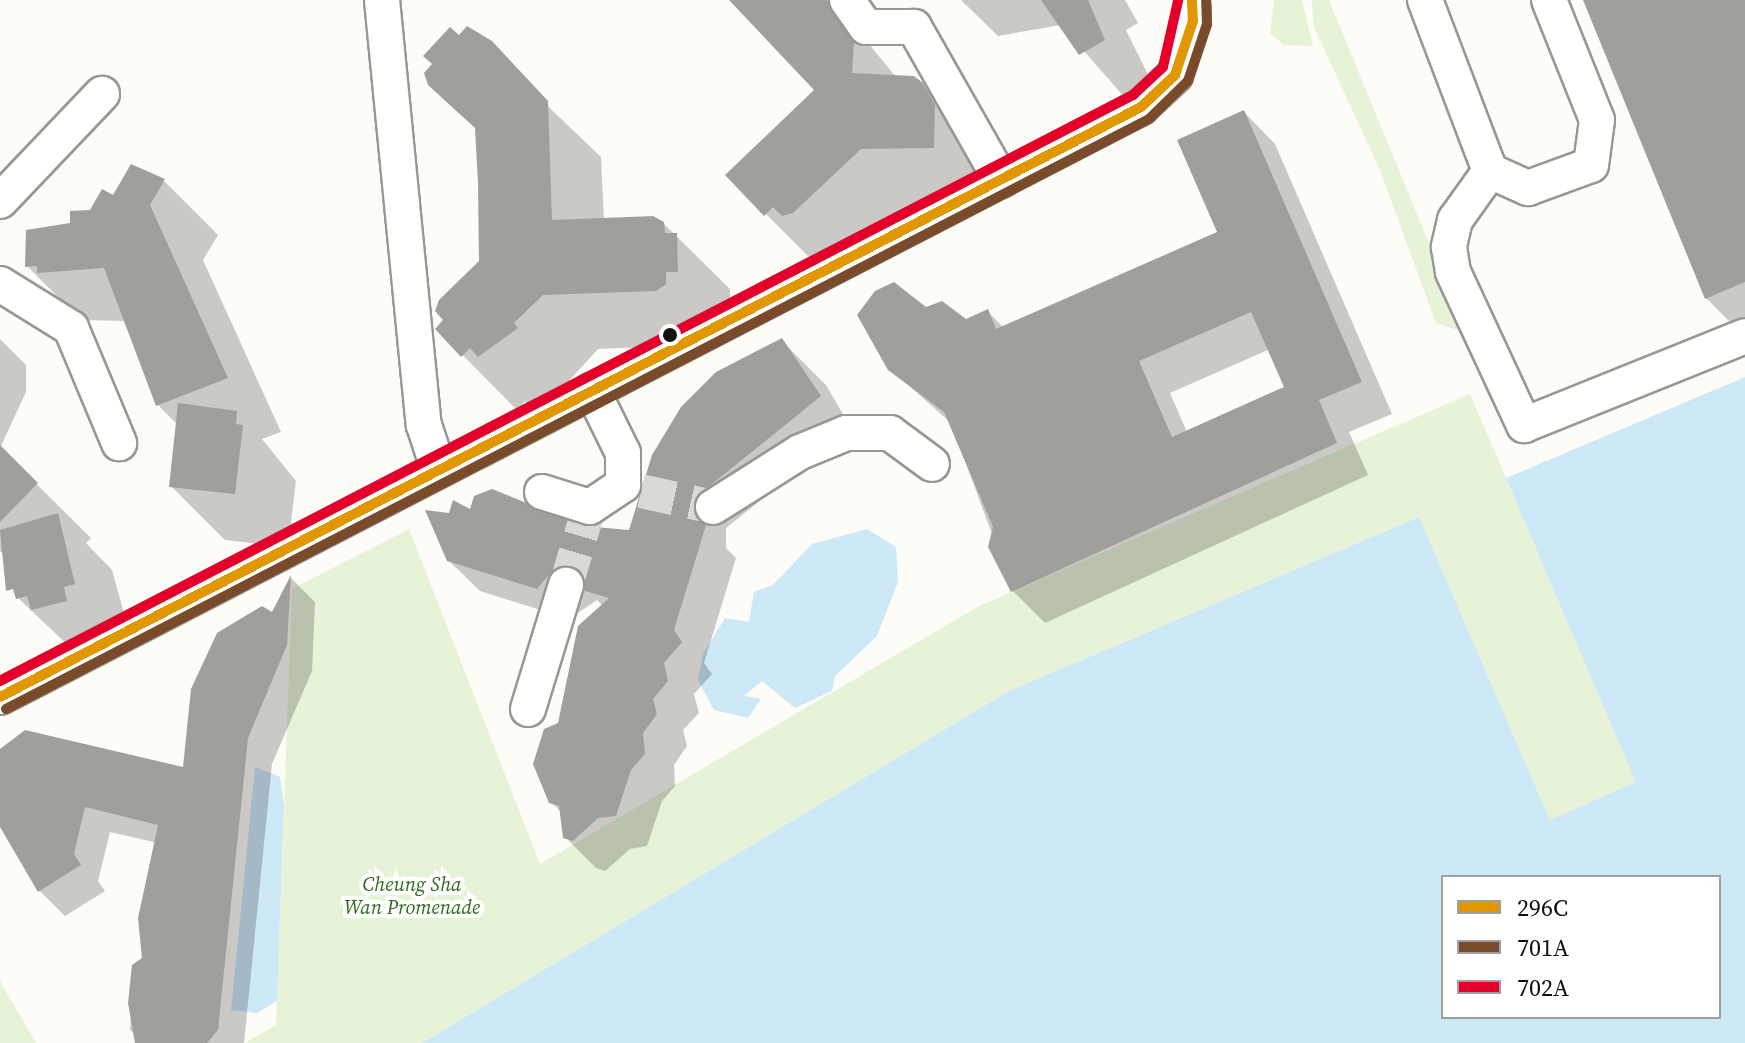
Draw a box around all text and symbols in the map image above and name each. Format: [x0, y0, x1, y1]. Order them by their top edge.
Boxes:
unlabelled marker [662, 327, 678, 343]
park label: Cheung Sha Wan Promenade [344, 873, 480, 920]
legend [1441, 875, 1721, 1019]
text: 296C [1517, 891, 1568, 924]
text: 701A [1517, 931, 1569, 964]
text: 702A [1517, 971, 1569, 1004]

